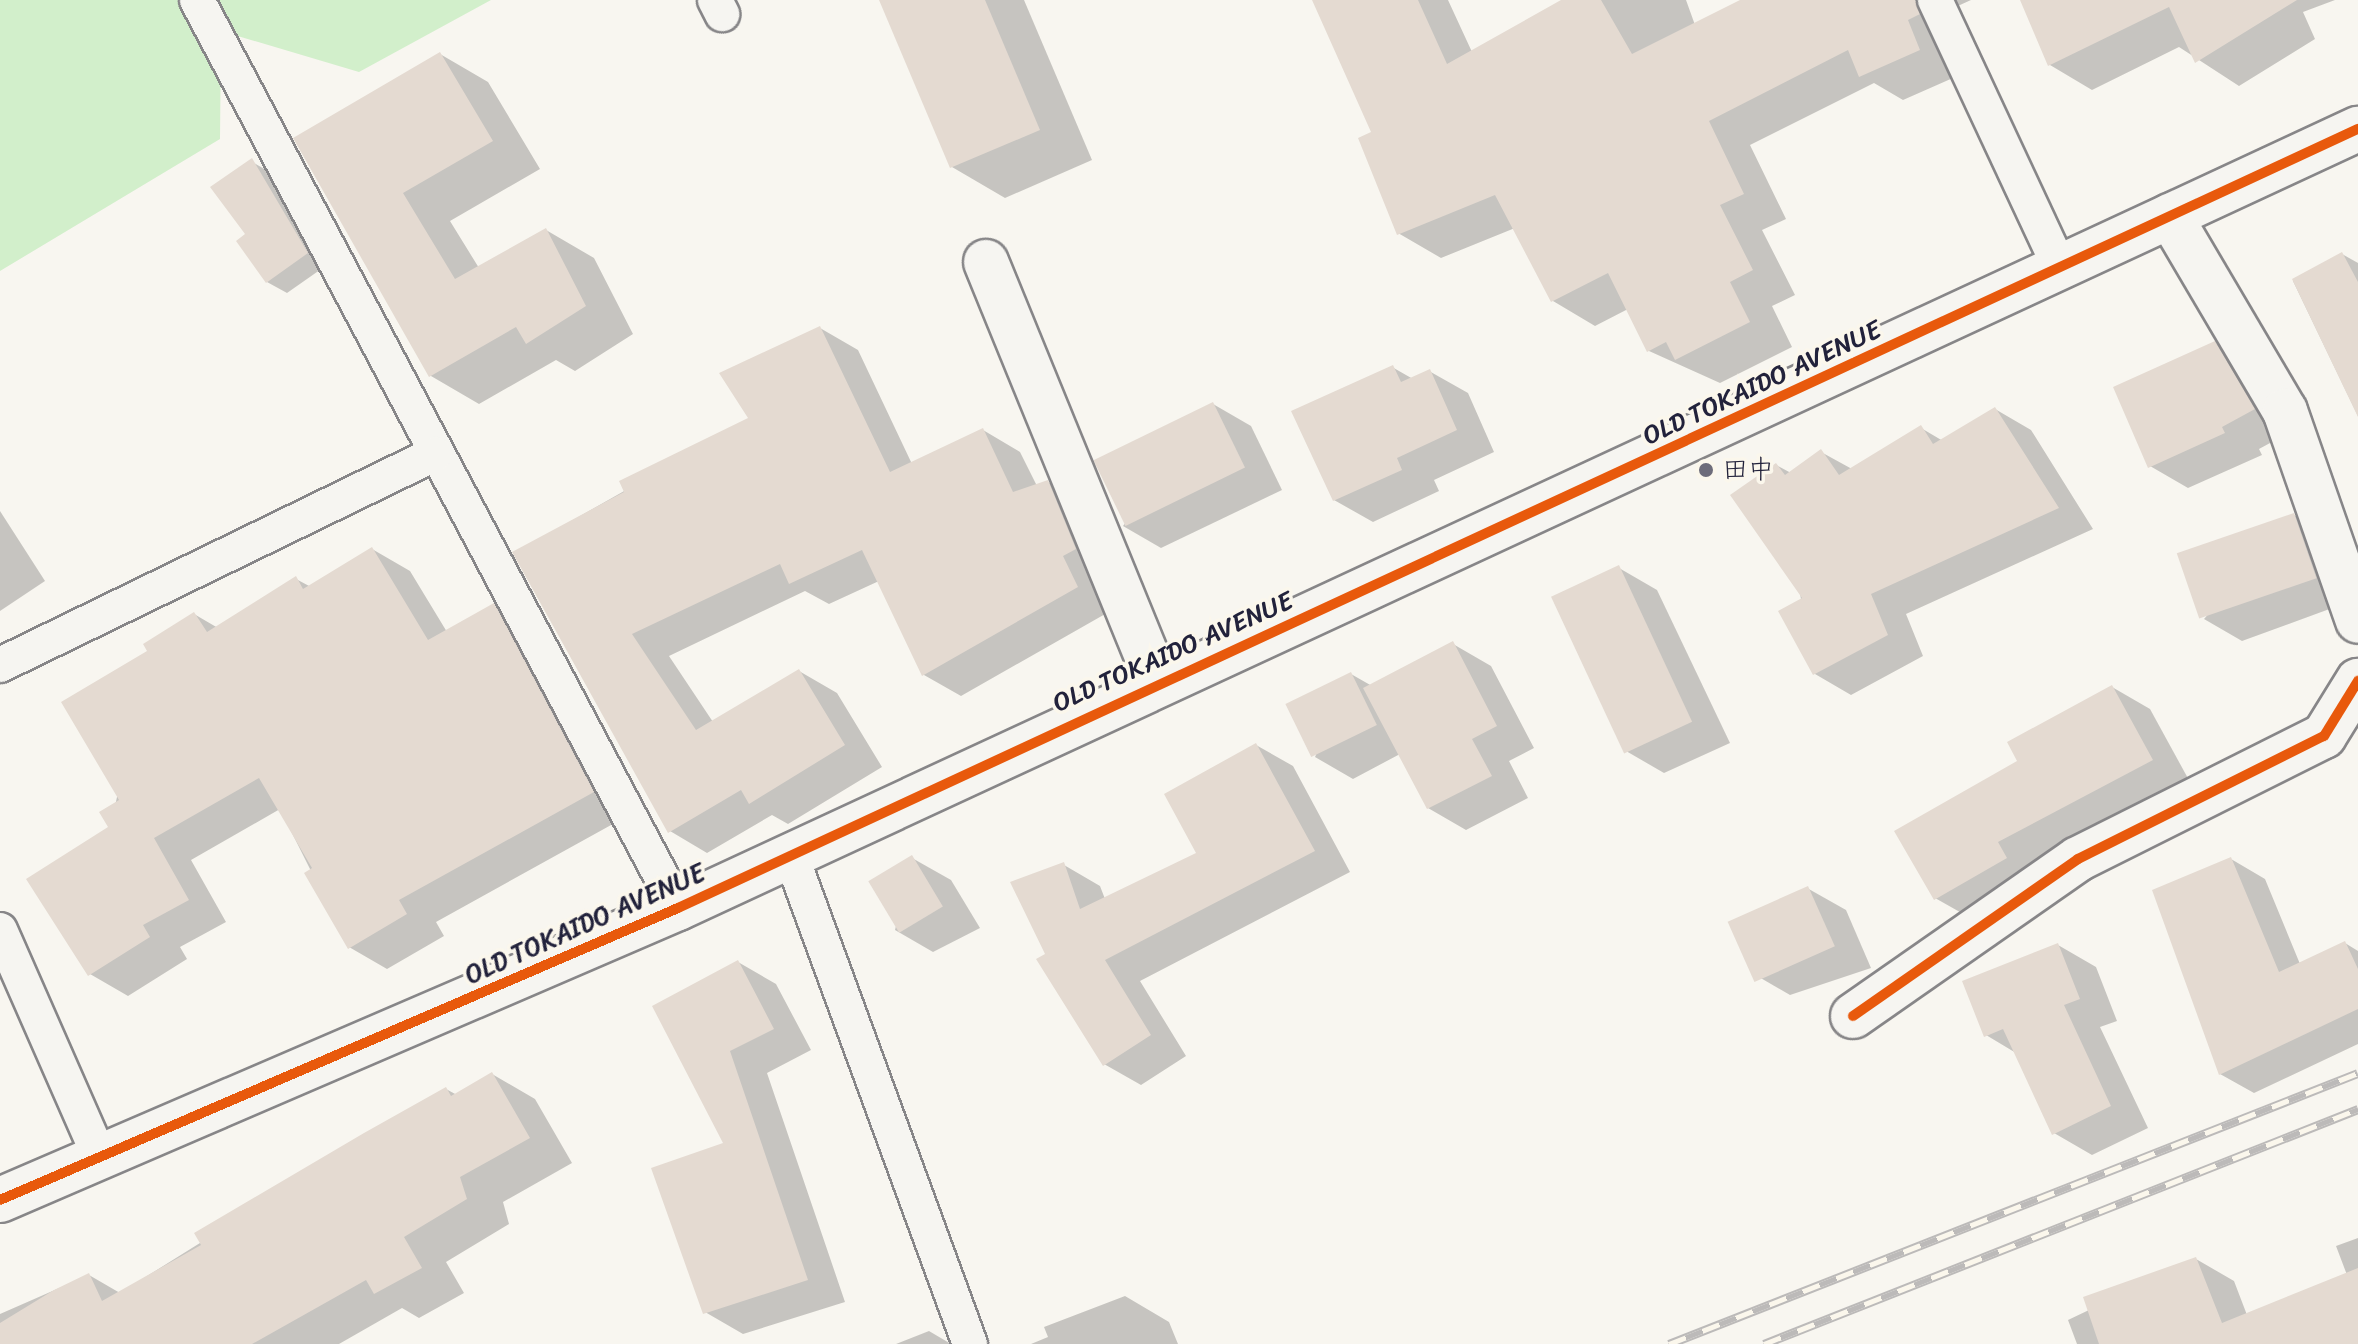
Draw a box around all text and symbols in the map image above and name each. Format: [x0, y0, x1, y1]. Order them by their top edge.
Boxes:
street label: OLD TOKAIDO AVENUE [1638, 314, 1886, 452]
place label: 田中 [1722, 454, 1774, 486]
marker: 田中 [1697, 461, 1715, 479]
street label: OLD TOKAIDO AVENUE [1049, 585, 1297, 719]
street label: OLD TOKAIDO AVENUE [461, 857, 709, 991]

